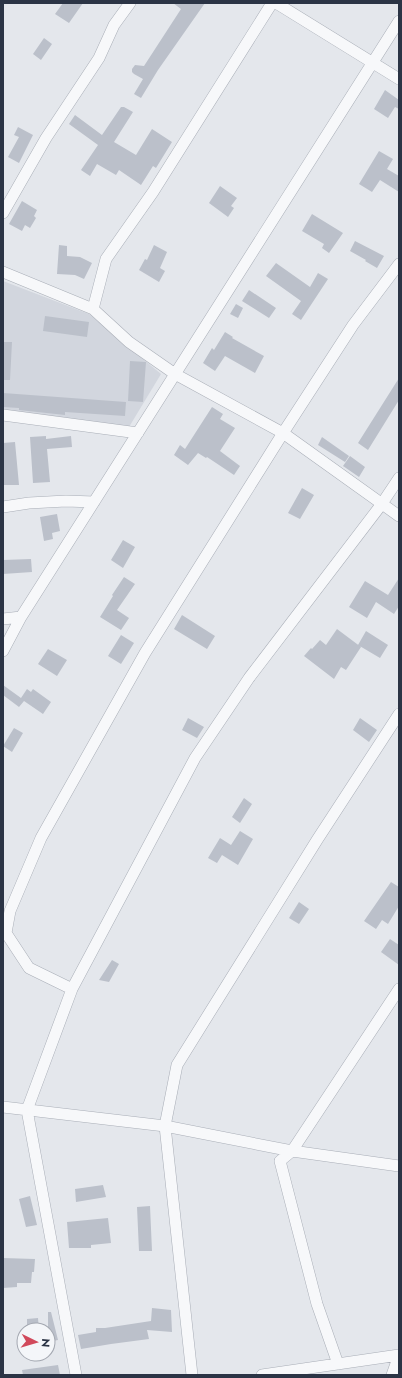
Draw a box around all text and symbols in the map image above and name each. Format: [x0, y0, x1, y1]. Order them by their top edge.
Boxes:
north arrow [16, 1322, 56, 1362]
text: N [38, 1338, 54, 1348]

